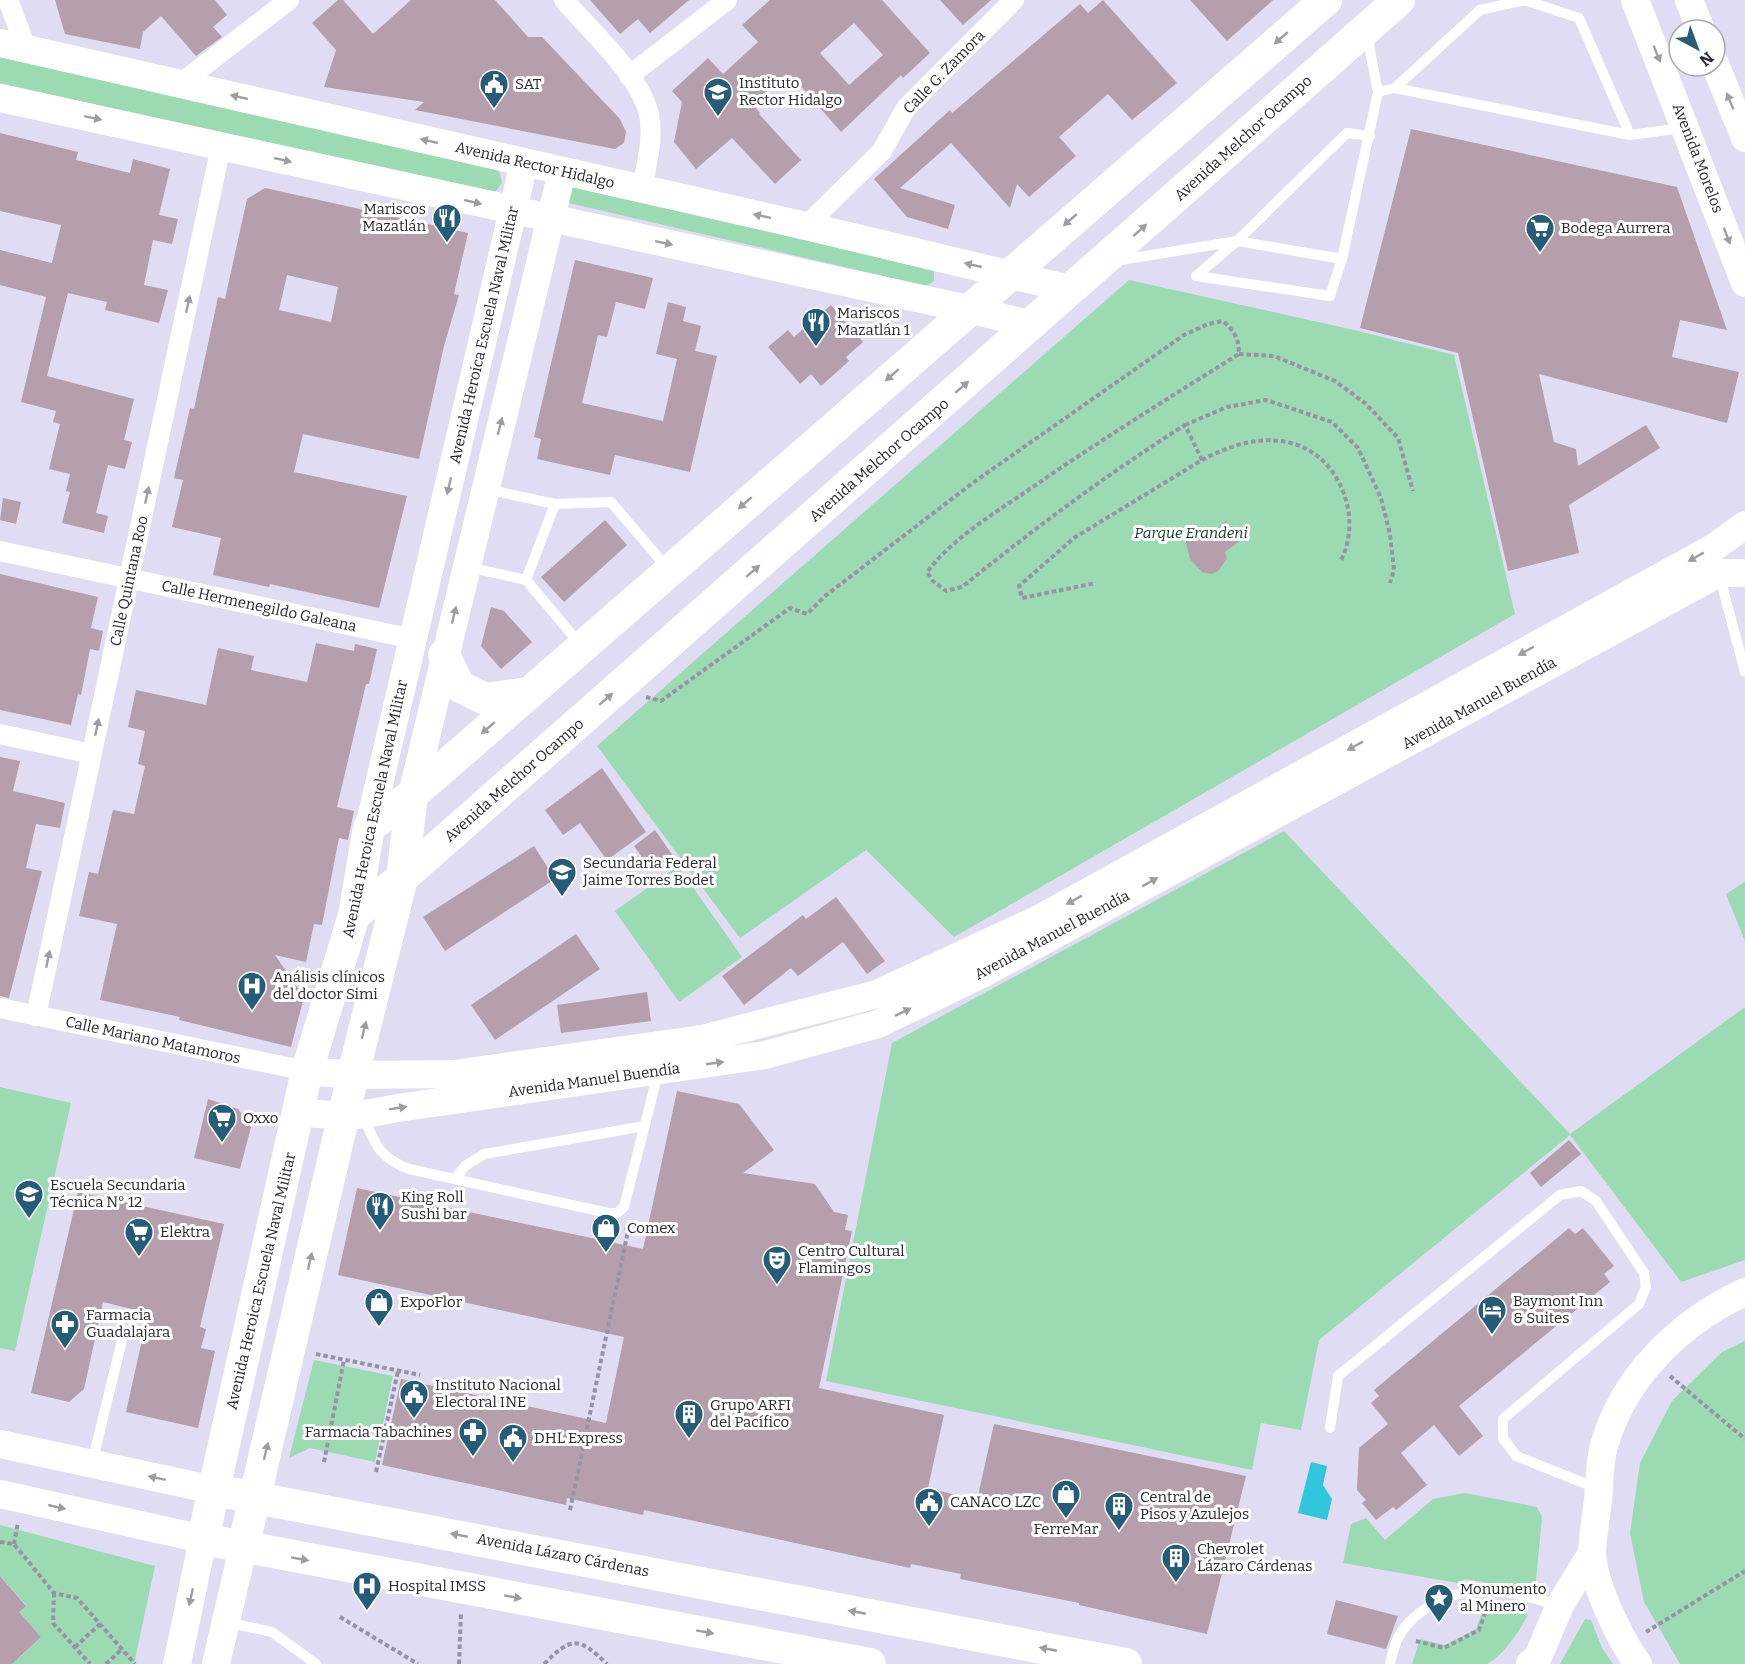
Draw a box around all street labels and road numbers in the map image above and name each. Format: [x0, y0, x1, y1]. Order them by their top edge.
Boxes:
street label: Calle G. Zamora [900, 26, 988, 118]
street label: Avenida Melchor Ocampo [1171, 71, 1315, 205]
street label: Avenida Morelos [1669, 101, 1727, 215]
street label: Avenida Rector Hidalgo [454, 138, 616, 192]
street label: Avenida Heroica Escuela Naval Militar [446, 204, 522, 465]
street label: Avenida Melchor Ocampo [806, 395, 952, 525]
street label: Calle Quintana Roo [106, 514, 152, 648]
street label: Calle Hermenegildo Galeana [160, 577, 358, 635]
street label: Avenida Manuel Buendía [1399, 653, 1559, 753]
street label: Avenida Heroica Escuela Naval Militar [339, 678, 411, 940]
street label: Avenida Melchor Ocampo [441, 715, 587, 845]
street label: Avenida Manuel Buendía [971, 886, 1133, 984]
street label: Calle Mariano Matamoros [64, 1013, 242, 1067]
street label: Avenida Manuel Buendía [507, 1059, 681, 1101]
street label: Avenida Heroica Escuela Naval Militar [223, 1150, 299, 1411]
street label: Avenida Lázaro Cárdenas [475, 1529, 651, 1581]

